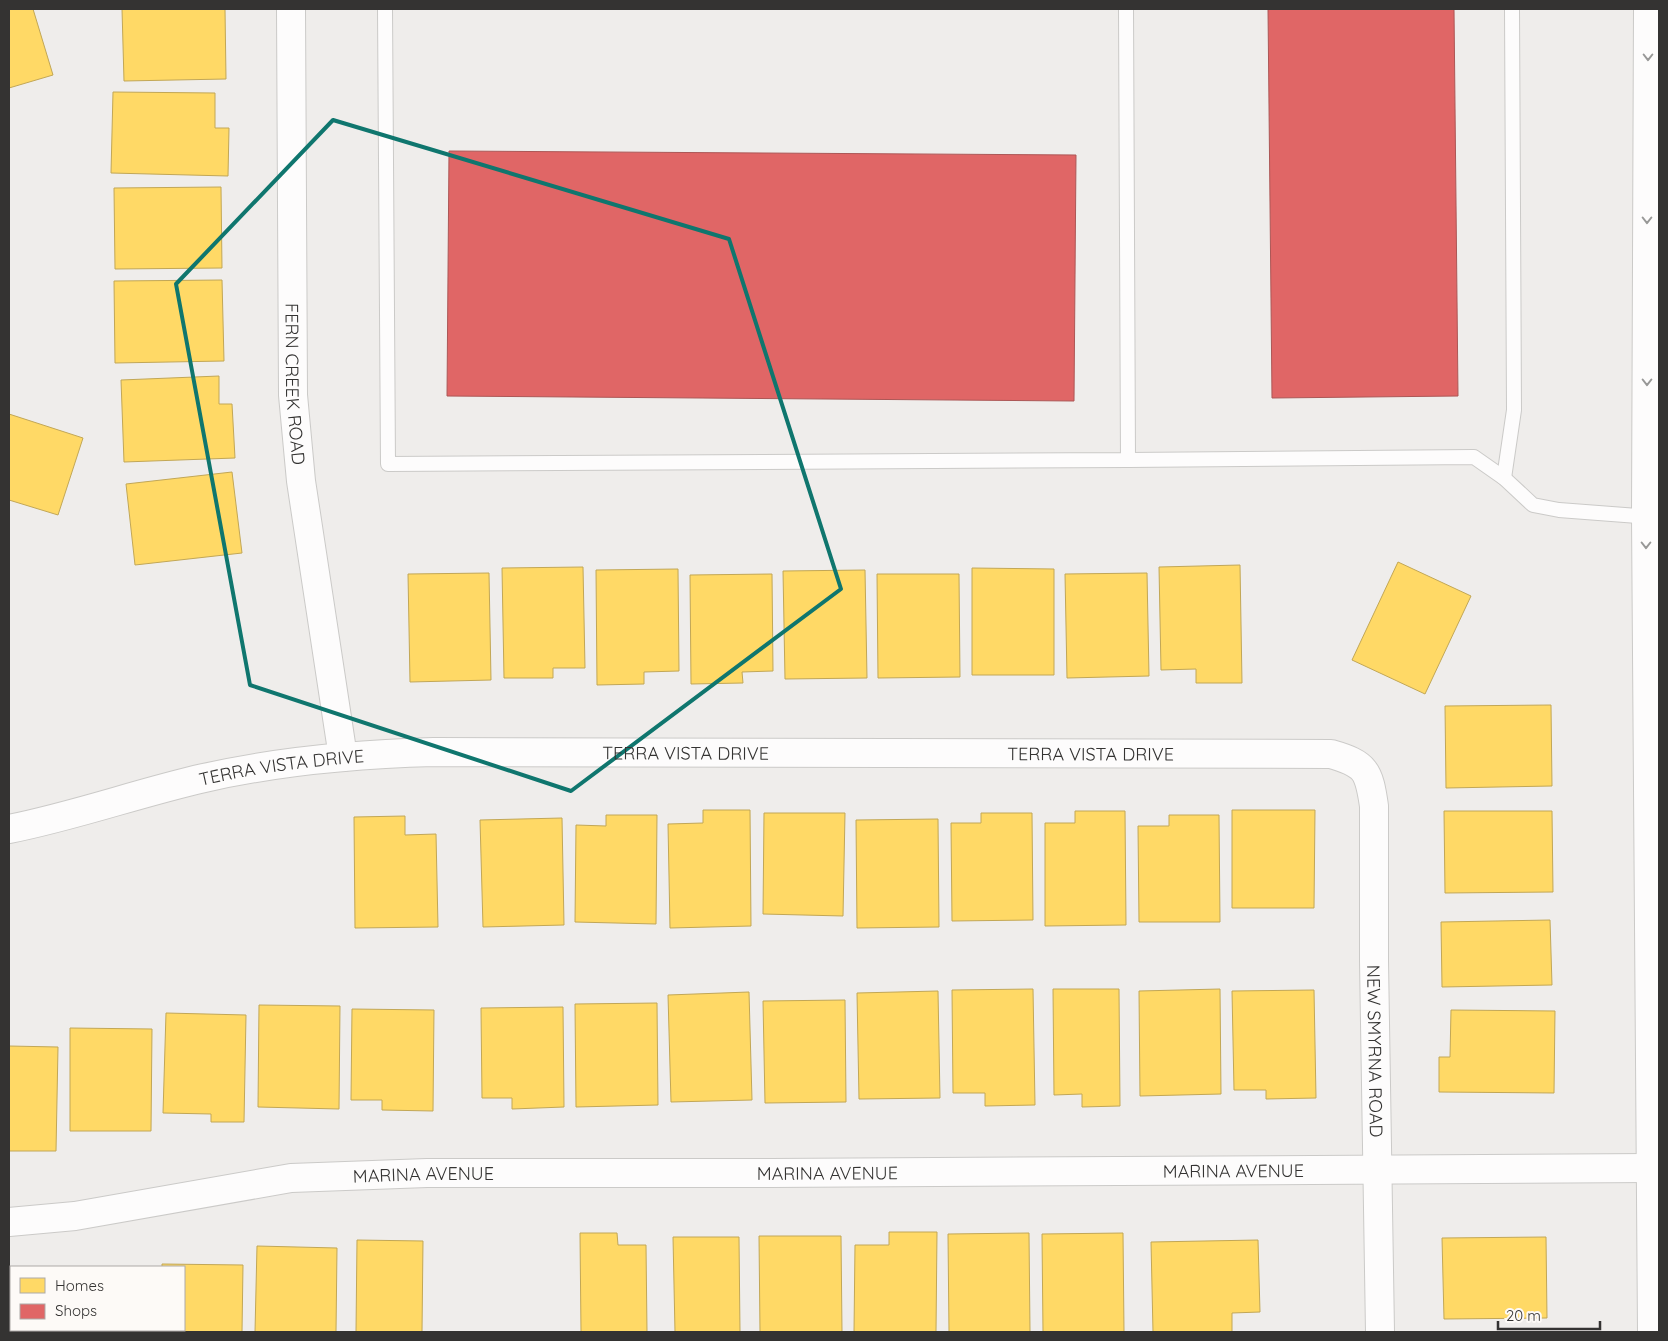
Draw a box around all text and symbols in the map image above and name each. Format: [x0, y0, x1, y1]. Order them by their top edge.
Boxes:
one-way arrow [1643, 54, 1653, 62]
one-way arrow [1642, 216, 1652, 224]
street label: FERN CREEK ROAD [281, 303, 311, 466]
one-way arrow [1641, 379, 1652, 387]
one-way arrow [1641, 542, 1651, 549]
street label: TERRA VISTA DRIVE [602, 741, 769, 764]
street label: TERRA VISTA DRIVE [1007, 742, 1174, 765]
street label: TERRA VISTA DRIVE [197, 744, 365, 790]
street label: NEW SMYRNA ROAD [1363, 965, 1388, 1138]
street label: MARINA AVENUE [1163, 1158, 1304, 1182]
street label: MARINA AVENUE [757, 1161, 898, 1185]
street label: MARINA AVENUE [352, 1162, 494, 1187]
legend [10, 1266, 185, 1331]
text: Homes [55, 1276, 104, 1295]
scale bar [1498, 1298, 1600, 1330]
text: Shops [55, 1301, 97, 1320]
text: 20 m [1506, 1306, 1541, 1325]

